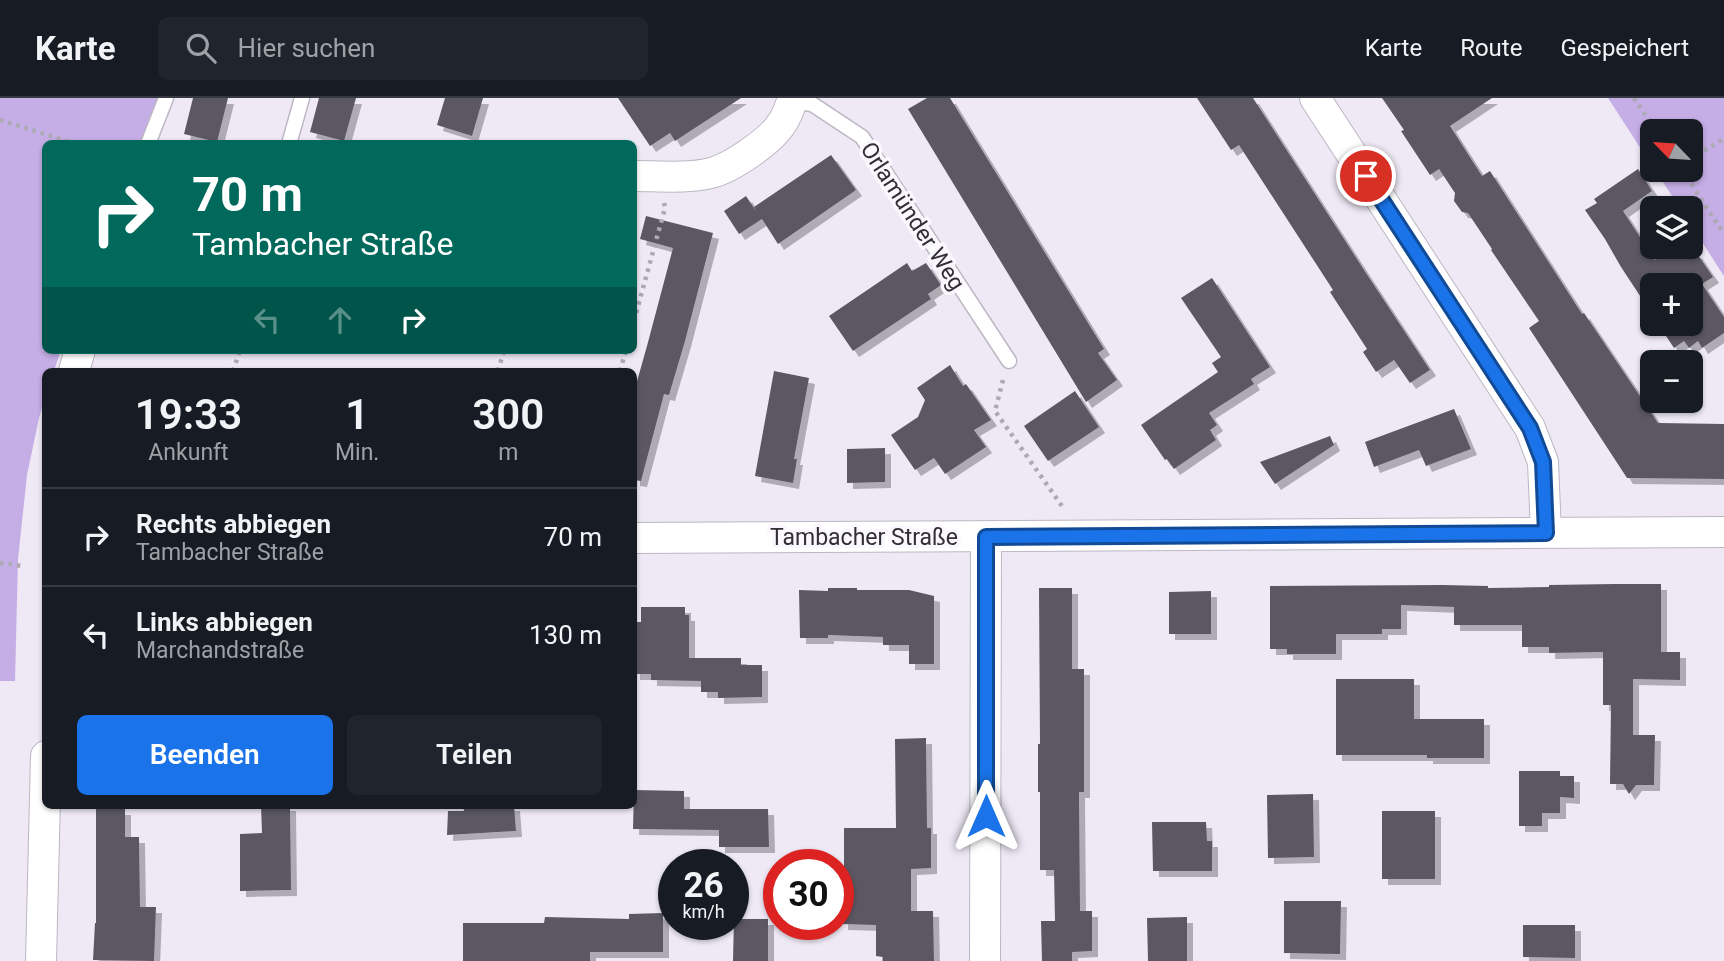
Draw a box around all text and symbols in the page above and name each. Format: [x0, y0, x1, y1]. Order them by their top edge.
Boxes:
search box [158, 17, 648, 80]
text: Karte [35, 29, 116, 68]
icon: search [182, 29, 220, 67]
text: Hier suchen [238, 33, 375, 63]
text: Karte [1365, 34, 1422, 62]
text: Route [1460, 34, 1522, 62]
text: Gespeichert [1560, 34, 1689, 62]
north arrow [1640, 119, 1703, 182]
map controls [1640, 119, 1703, 413]
street label: Orlamünder Weg [855, 137, 970, 295]
pin [1336, 146, 1396, 206]
icon: arrive [1347, 157, 1385, 195]
text: 70 m [192, 166, 303, 223]
icon: right [77, 168, 168, 259]
button: layers [1640, 196, 1703, 259]
text: Tambacher Straße [192, 225, 453, 263]
button: + [1640, 273, 1703, 336]
icon: left [248, 301, 286, 339]
icon: ahead [321, 301, 359, 339]
icon: right [394, 301, 432, 339]
button: − [1640, 350, 1703, 413]
text: 19:33 [135, 390, 242, 439]
text: 1 [345, 390, 369, 439]
text: 300 [472, 390, 544, 439]
text: Ankunft [148, 439, 229, 466]
text: Min. [335, 439, 379, 466]
text: m [498, 439, 518, 466]
text: Rechts abbiegen [136, 509, 331, 539]
icon: right [77, 518, 115, 556]
text: 70 m [544, 522, 602, 552]
street label: Tambacher Straße [770, 524, 958, 551]
text: Tambacher Straße [136, 539, 324, 566]
text: Links abbiegen [136, 607, 313, 637]
icon: left [77, 616, 115, 654]
text: 130 m [529, 620, 602, 650]
text: Marchandstraße [136, 637, 304, 664]
button: Beenden [77, 715, 333, 795]
button: Teilen [347, 715, 602, 795]
position arrow [949, 779, 1023, 853]
speed limit sign: 30 [763, 849, 854, 940]
text: 26 [683, 865, 724, 906]
text: km/h [682, 901, 725, 922]

